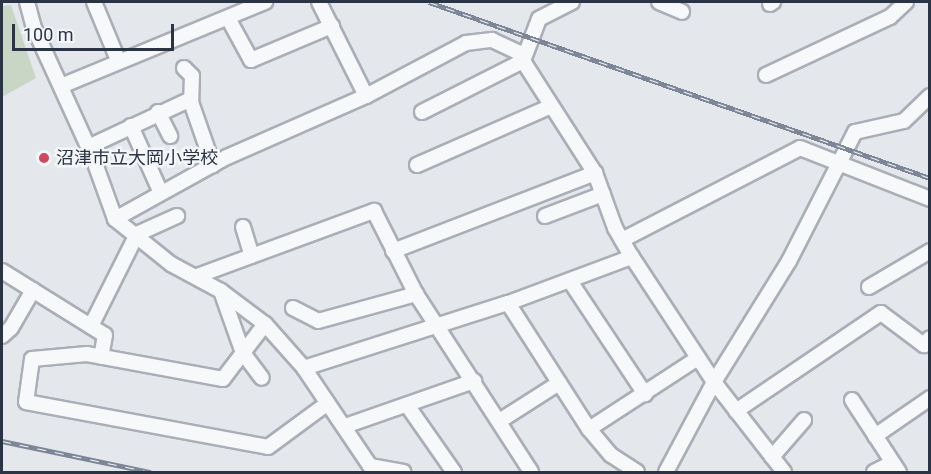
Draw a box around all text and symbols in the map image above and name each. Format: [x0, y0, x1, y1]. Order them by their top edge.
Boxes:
scale bar [15, 12, 177, 50]
text: 100 m [23, 24, 74, 45]
place label: 沼津市立大岡小学校 [56, 147, 218, 169]
marker: 沼津市立大岡小学校 [37, 151, 51, 165]

